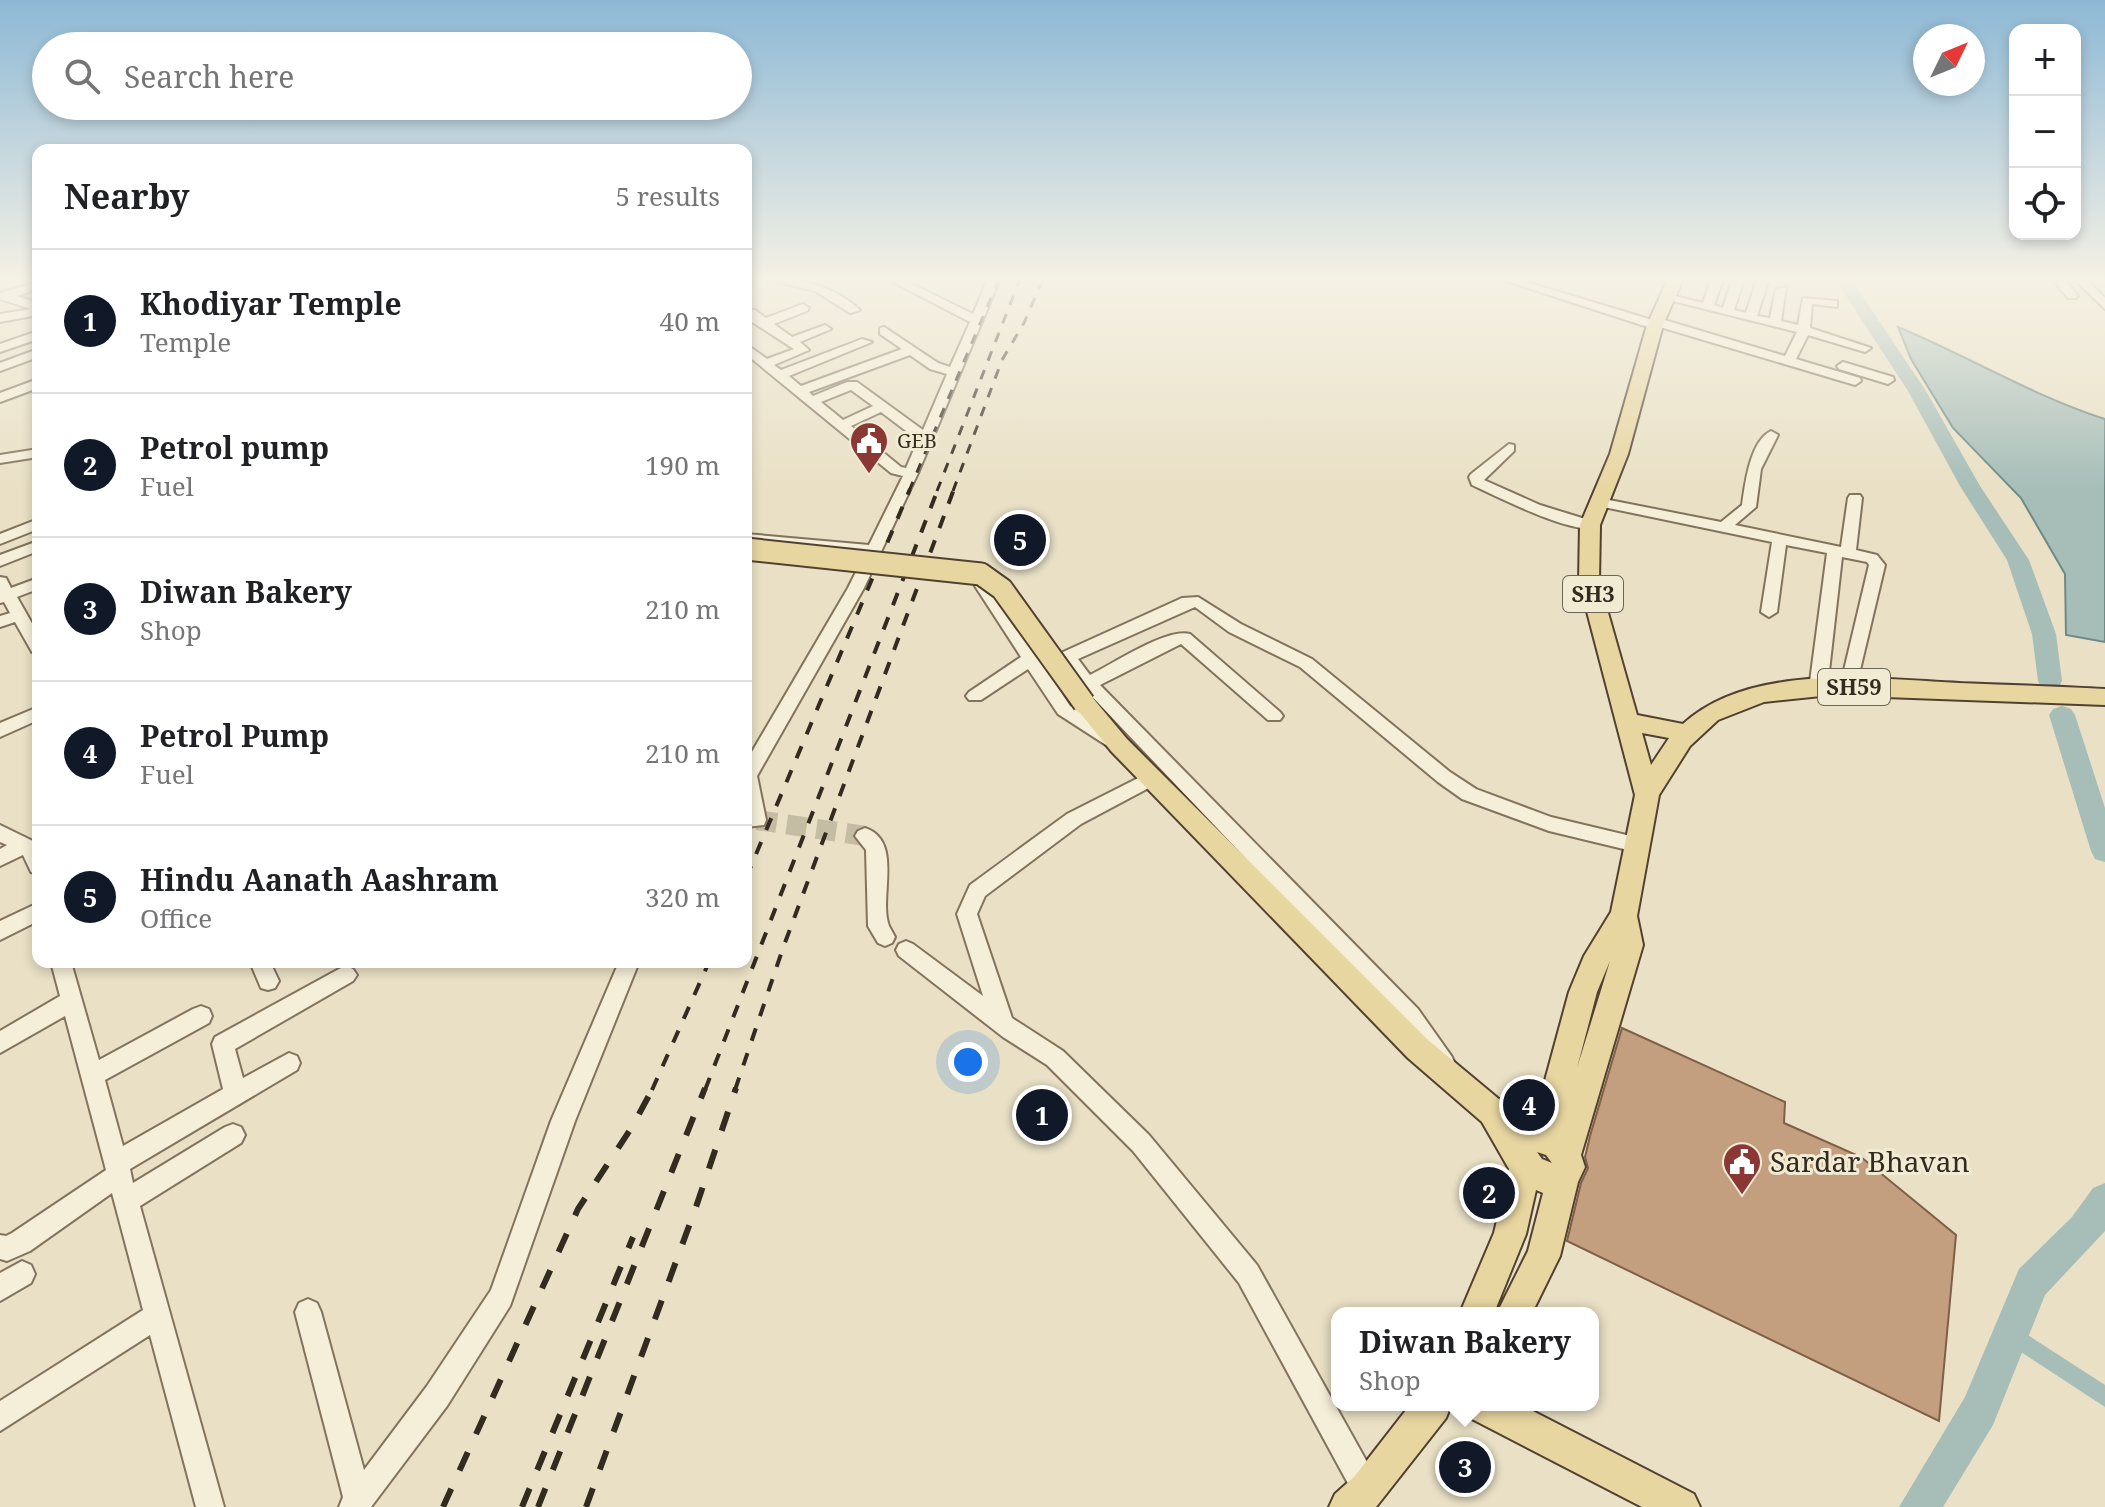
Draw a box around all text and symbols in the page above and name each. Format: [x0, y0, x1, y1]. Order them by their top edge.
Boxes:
north arrow [1913, 24, 1985, 96]
map controls [2009, 24, 2081, 240]
button: + [2009, 24, 2081, 96]
search box [32, 32, 752, 120]
icon: search [60, 54, 104, 98]
text: Search here [124, 56, 294, 97]
button: − [2009, 96, 2081, 168]
button: locate [2009, 168, 2081, 240]
text: Nearby [64, 173, 190, 219]
text: 5 results [615, 178, 720, 214]
text: Khodiyar Temple [140, 283, 402, 324]
text: 1 [83, 303, 97, 339]
text: 40 m [660, 303, 720, 339]
text: Temple [140, 324, 231, 360]
public building icon: GEB [848, 420, 890, 475]
text: Petrol pump [140, 427, 329, 468]
place label: GEB [897, 427, 937, 454]
text: 2 [83, 447, 97, 483]
text: 190 m [645, 447, 720, 483]
text: Fuel [140, 468, 194, 504]
pin: 5 [994, 510, 1046, 570]
text: Diwan Bakery [140, 571, 352, 612]
road number: SH3 [1563, 576, 1623, 612]
text: 3 [83, 591, 97, 627]
text: 210 m [645, 591, 720, 627]
text: Shop [140, 612, 202, 648]
road number: SH59 [1818, 669, 1890, 705]
text: Petrol Pump [140, 715, 329, 756]
text: 4 [83, 735, 97, 771]
text: 210 m [645, 735, 720, 771]
text: Fuel [140, 756, 194, 792]
text: Hindu Aanath Aashram [140, 859, 499, 900]
text: 5 [83, 879, 97, 915]
text: 320 m [645, 879, 720, 915]
text: Office [140, 900, 212, 936]
your location [948, 1042, 988, 1082]
pin: 4 [1503, 1075, 1555, 1135]
pin: 1 [1016, 1085, 1068, 1145]
public building icon: Sardar Bhavan [1721, 1141, 1763, 1196]
place label: Sardar Bhavan [1770, 1142, 1970, 1180]
pin: 2 [1463, 1163, 1515, 1223]
popup [1331, 1307, 1599, 1411]
text: Diwan Bakery [1359, 1321, 1571, 1362]
text: Shop [1359, 1362, 1421, 1398]
pin: 3 [1439, 1437, 1491, 1497]

